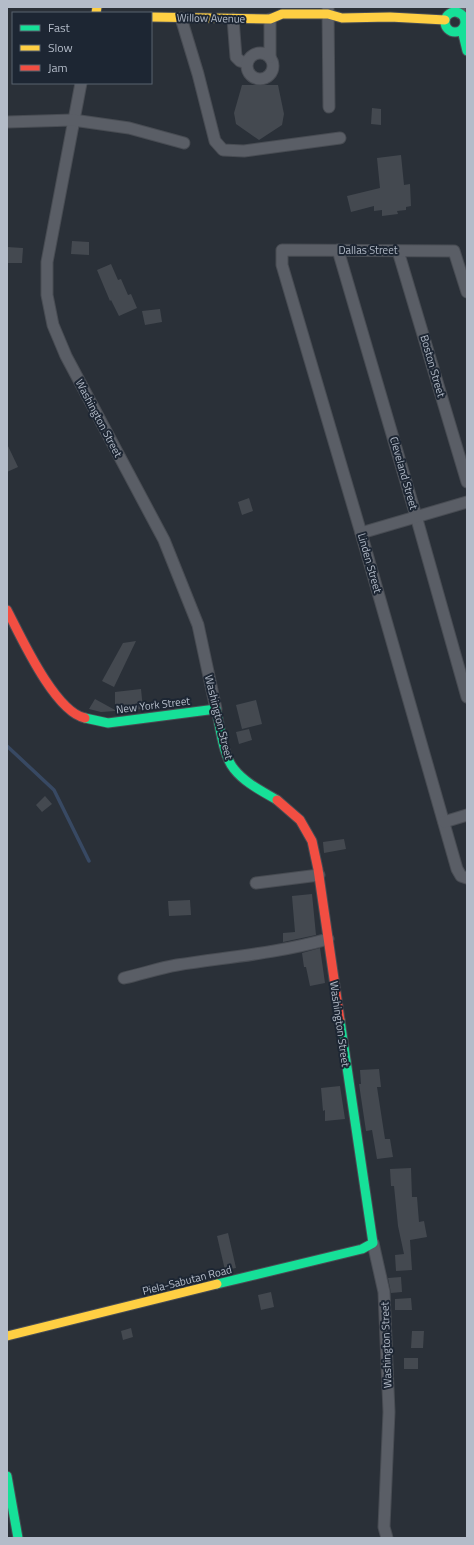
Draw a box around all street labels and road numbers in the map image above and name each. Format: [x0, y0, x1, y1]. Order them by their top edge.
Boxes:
street label: Willow Avenue [177, 9, 246, 27]
street label: Dallas Street [338, 242, 398, 258]
street label: Boston Street [416, 333, 450, 399]
street label: Washington Street [72, 376, 126, 460]
street label: Cleveland Street [386, 435, 422, 512]
street label: Linden Street [354, 531, 386, 595]
street label: Washington Street [201, 673, 237, 761]
street label: New York Street [115, 693, 191, 717]
street label: Washington Street [326, 980, 354, 1068]
street label: Piela-Sabutan Road [141, 1261, 234, 1299]
street label: Washington Street [376, 1301, 396, 1388]

